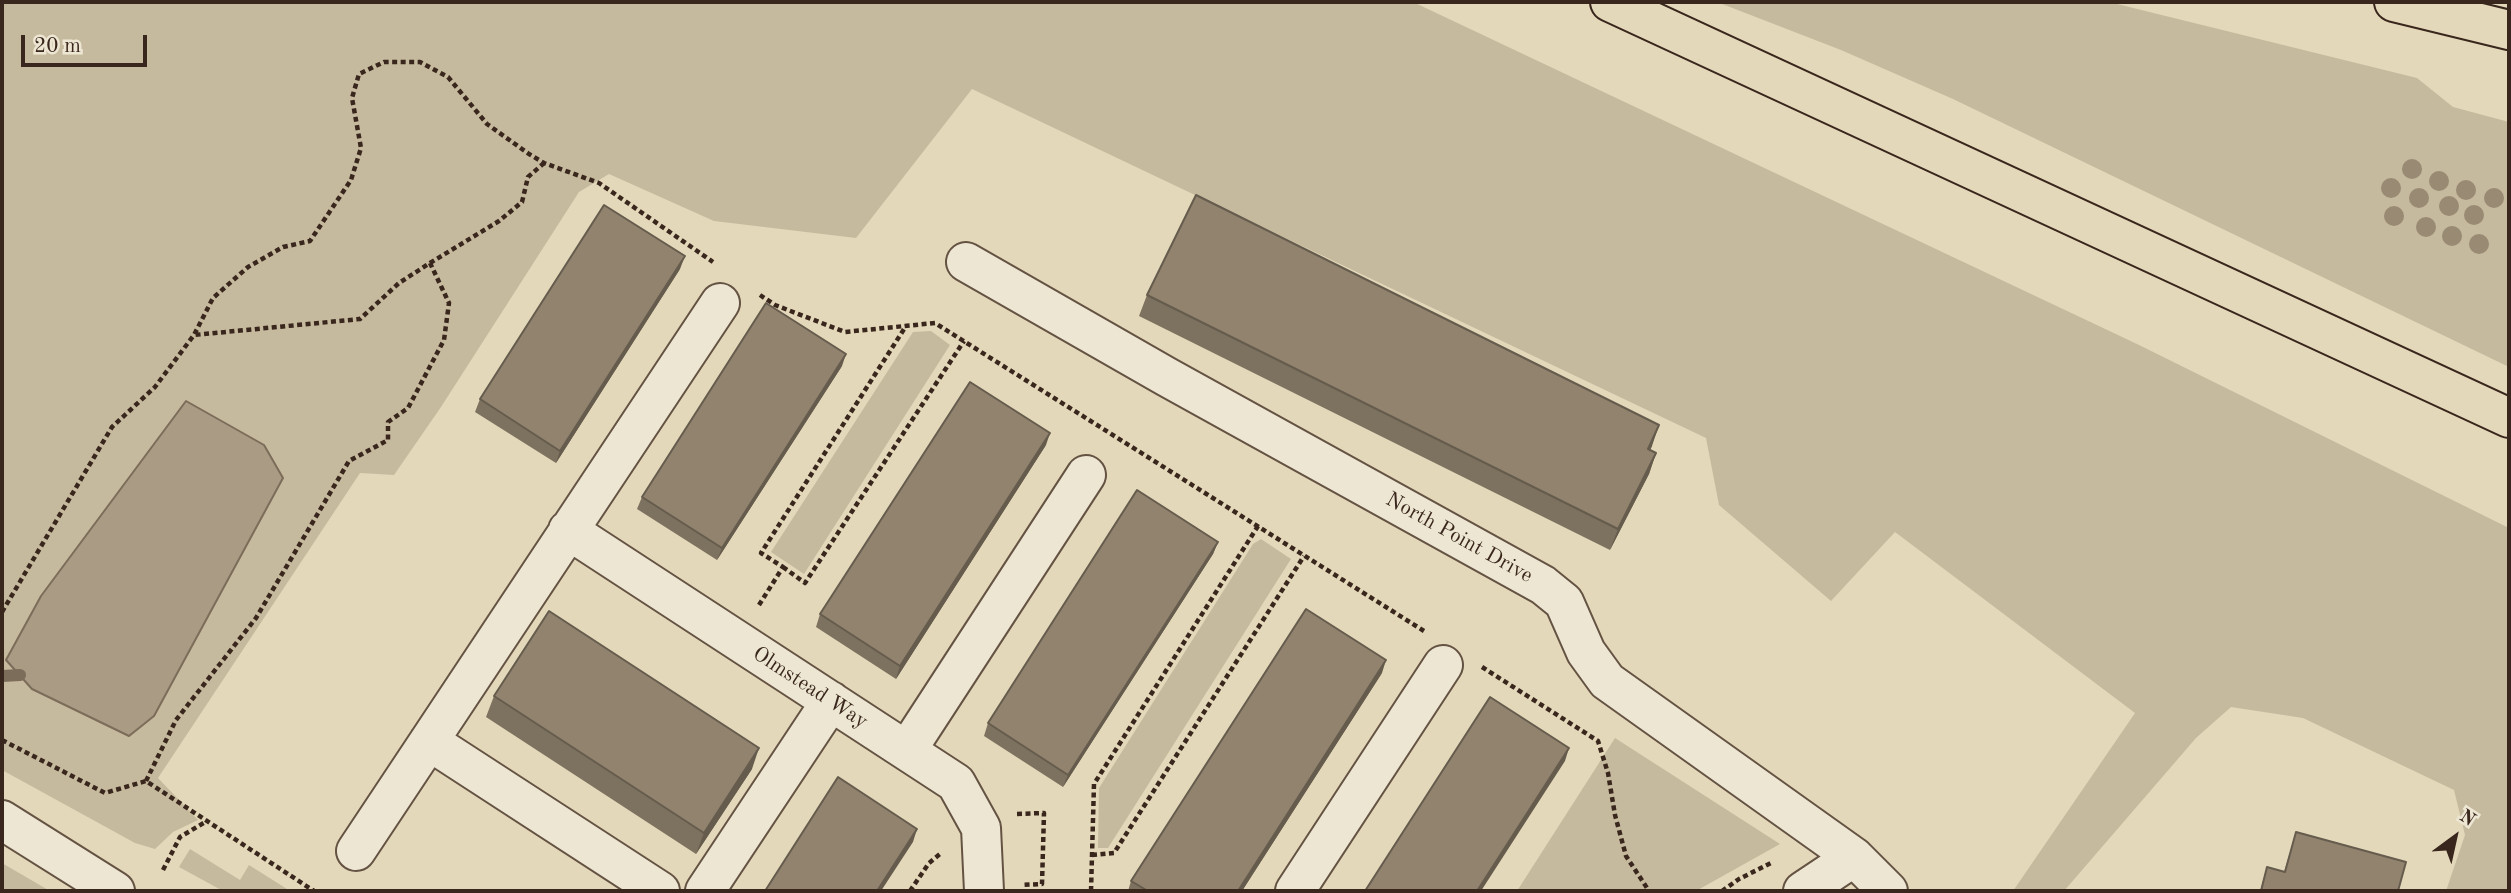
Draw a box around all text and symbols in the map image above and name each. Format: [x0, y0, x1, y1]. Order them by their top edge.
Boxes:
scale bar [24, 21, 150, 65]
text: 20 m [34, 36, 81, 57]
street label: North Point Drive [1381, 487, 1537, 589]
street label: Olmstead Way [748, 641, 872, 735]
north arrow [2420, 802, 2490, 872]
text: N [2455, 807, 2478, 831]

